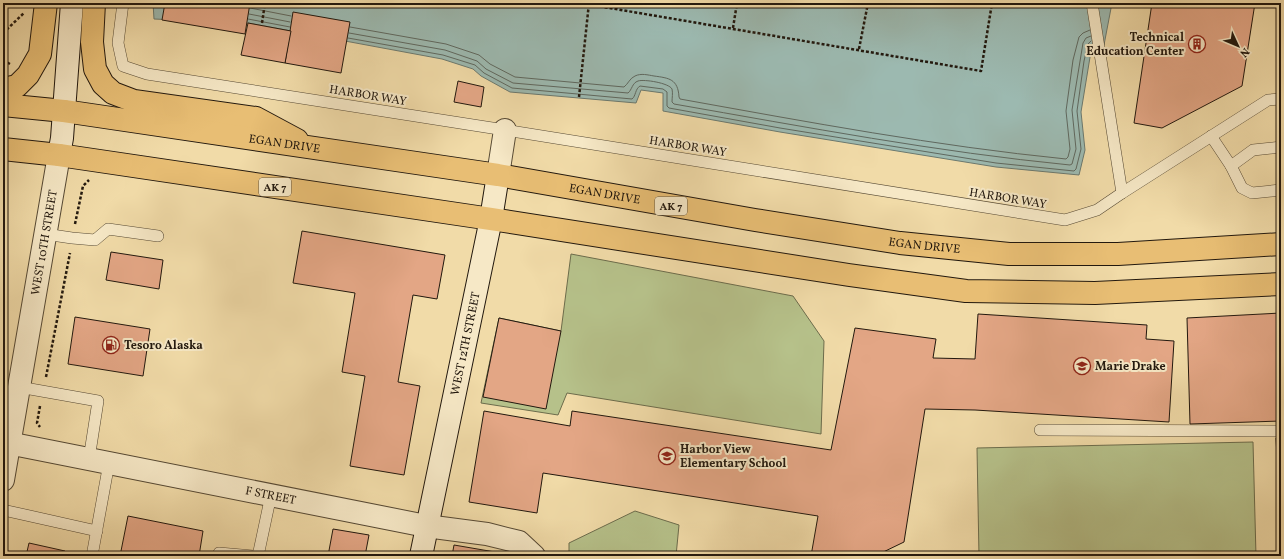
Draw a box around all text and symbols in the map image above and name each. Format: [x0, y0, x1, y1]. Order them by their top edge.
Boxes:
north arrow [1218, 26, 1258, 66]
place label: Technical Education Center [1086, 30, 1184, 60]
building icon: Technical Education Center [1187, 34, 1207, 54]
text: N [1236, 44, 1252, 60]
street label: HARBOR WAY [328, 82, 408, 110]
street label: EGAN DRIVE [248, 131, 321, 158]
street label: HARBOR WAY [648, 133, 728, 161]
road number: AK 7 [259, 178, 291, 196]
street label: EGAN DRIVE [568, 181, 641, 209]
street label: HARBOR WAY [968, 185, 1048, 213]
street label: WEST 10TH STREET [28, 189, 62, 297]
road number: AK 7 [655, 197, 687, 215]
street label: EGAN DRIVE [887, 234, 961, 258]
street label: WEST 12TH STREET [448, 291, 485, 397]
fuel station icon: Tesoro Alaska [101, 335, 121, 355]
place label: Tesoro Alaska [124, 338, 203, 354]
school or university icon: Marie Drake [1072, 356, 1092, 376]
place label: Marie Drake [1095, 359, 1166, 375]
place label: Harbor View Elementary School [680, 442, 786, 472]
school or university icon: Harbor View Elementary School [657, 446, 677, 466]
street label: F STREET [244, 483, 297, 509]

